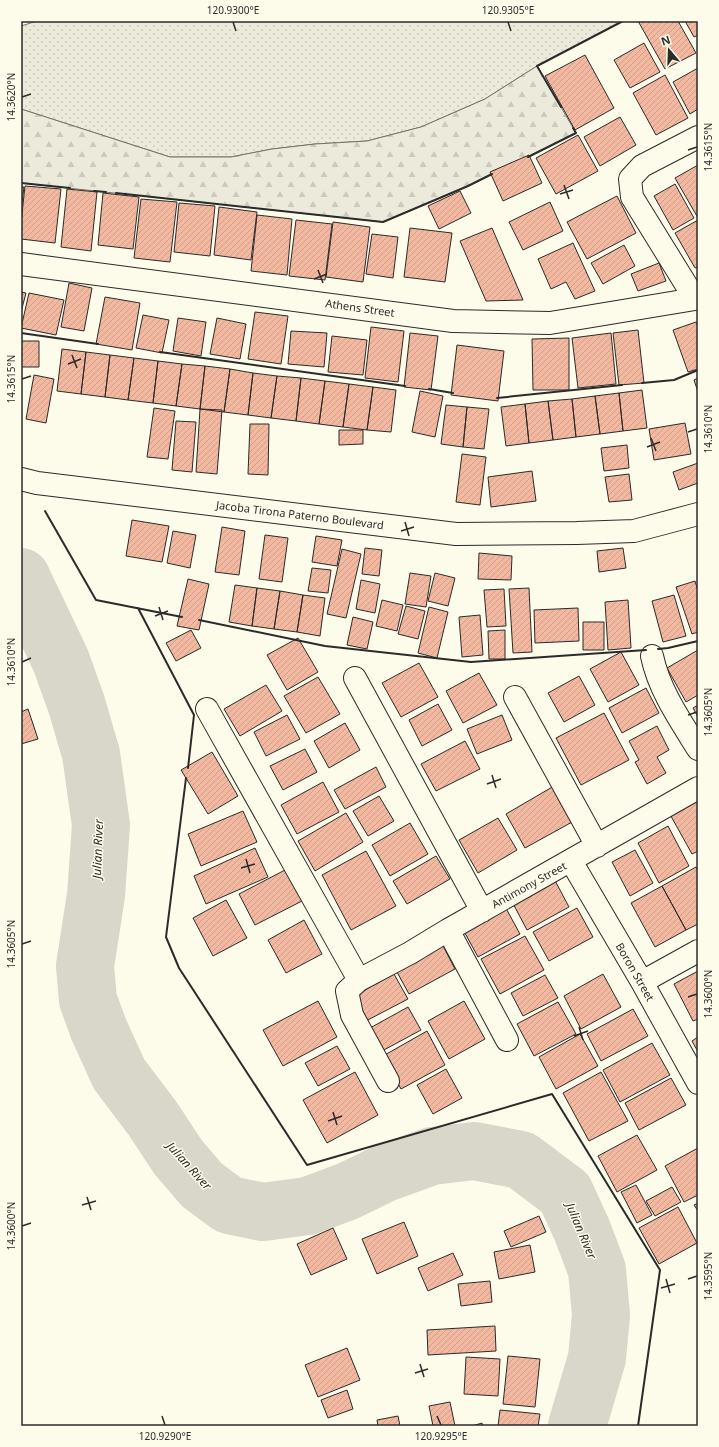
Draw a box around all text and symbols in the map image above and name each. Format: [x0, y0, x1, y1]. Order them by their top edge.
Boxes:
text: 120.9300°E [207, 3, 259, 17]
text: 120.9305°E [482, 3, 534, 17]
north arrow [649, 30, 689, 70]
text: N [659, 32, 672, 49]
text: 14.3620°N [4, 73, 18, 121]
text: 14.3615°N [701, 123, 715, 171]
street label: Athens Street [325, 295, 396, 320]
text: 14.3615°N [4, 355, 18, 403]
text: 14.3610°N [701, 405, 715, 453]
street label: Jacoba Tirona Paterno Boulevard [214, 497, 385, 532]
text: 14.3610°N [4, 638, 18, 686]
text: 14.3605°N [701, 688, 715, 736]
water label: Julian River [88, 818, 107, 881]
street label: Antimony Street [489, 858, 569, 911]
text: 14.3605°N [4, 920, 18, 968]
street label: Boron Street [613, 940, 658, 1004]
text: 14.3600°N [701, 970, 715, 1018]
water label: Julian River [162, 1136, 216, 1194]
water label: Julian River [561, 1198, 601, 1263]
text: 14.3600°N [4, 1202, 18, 1250]
text: 14.3595°N [701, 1252, 715, 1300]
text: 120.9290°E [139, 1429, 191, 1443]
text: 120.9295°E [415, 1429, 467, 1443]

